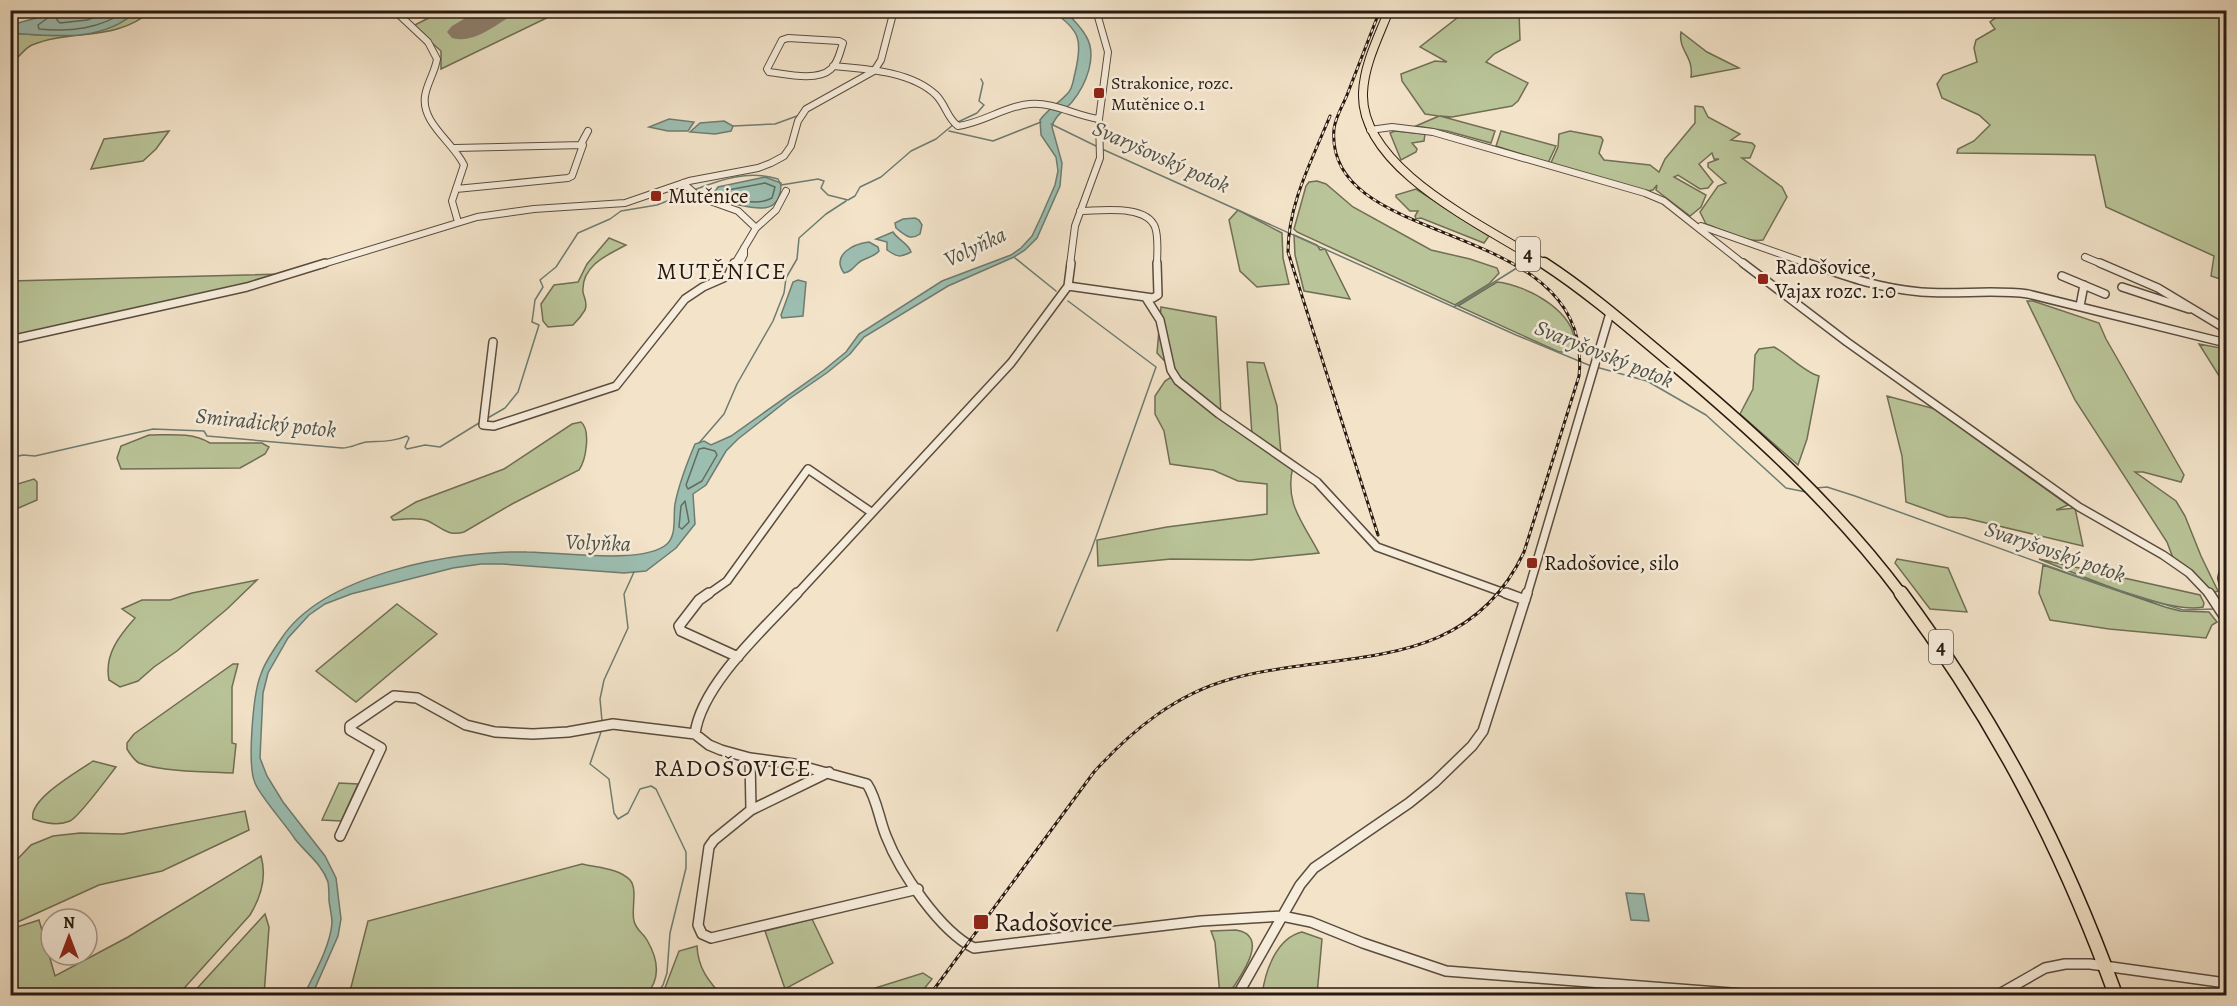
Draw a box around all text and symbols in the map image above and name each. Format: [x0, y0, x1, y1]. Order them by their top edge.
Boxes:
place label: Strakonice, rozc. Mutěnice 0.1 [1111, 71, 1234, 116]
marker: Strakonice, rozc. Mutěnice 0.1 [1092, 86, 1106, 100]
water label: Svaryšovský potok [1088, 113, 1235, 201]
place label: Mutěnice [668, 182, 749, 210]
marker: Mutěnice [649, 189, 663, 203]
water label: Volyňka [939, 220, 1011, 274]
road number: 4 [1516, 237, 1540, 271]
place label: Radošovice, Vajax rozc. 1.0 [1774, 253, 1896, 305]
district label: MUTĚNICE [656, 255, 788, 287]
marker: Radošovice, Vajax rozc. 1.0 [1756, 272, 1770, 286]
water label: Svaryšovský potok [1530, 313, 1678, 396]
water label: Smiradický potok [194, 401, 338, 445]
water label: Svaryšovský potok [1981, 514, 2130, 590]
water label: Volyňka [565, 527, 631, 559]
place label: Radošovice, silo [1544, 549, 1679, 577]
marker: Radošovice, silo [1525, 556, 1539, 570]
road number: 4 [1929, 630, 1953, 664]
district label: RADOŠOVICE [654, 752, 812, 784]
place label: Radošovice [994, 905, 1113, 940]
north arrow [39, 907, 99, 967]
text: N [63, 912, 75, 934]
marker: Radošovice [972, 913, 990, 931]

